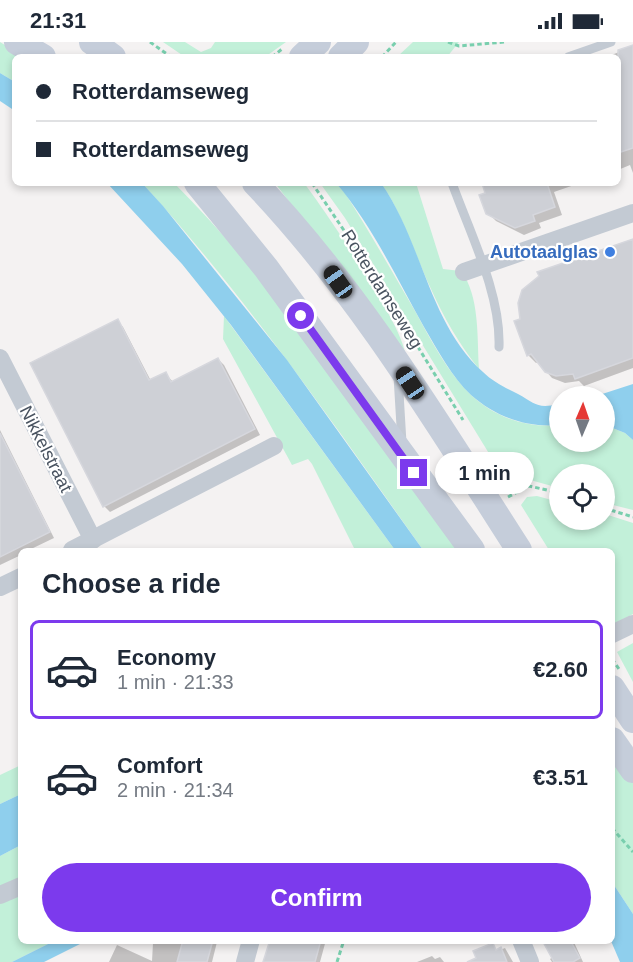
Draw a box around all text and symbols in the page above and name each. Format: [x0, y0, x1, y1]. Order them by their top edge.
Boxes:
text: 21:31 [30, 8, 86, 33]
text: Rotterdamseweg [72, 79, 249, 104]
text: Rotterdamseweg [72, 137, 249, 162]
street label: Rotterdamseweg [337, 226, 427, 352]
place label: Autotaalglas [490, 242, 598, 262]
marker: Autotaalglas [603, 245, 617, 259]
car [320, 262, 356, 302]
route start [287, 302, 314, 329]
car [392, 363, 428, 403]
north arrow [549, 386, 615, 452]
map controls [549, 386, 615, 530]
street label: Nikkelstraat [16, 403, 76, 495]
callout: 1 min [435, 452, 534, 494]
route end [400, 459, 427, 486]
text: 1 min [458, 462, 511, 484]
button: locate [549, 464, 615, 530]
text: Choose a ride [42, 569, 221, 599]
icon: car [45, 643, 99, 697]
text: Economy [117, 645, 216, 670]
text: €2.60 [533, 657, 588, 682]
text: 1 min · 21:33 [117, 671, 234, 693]
icon: car [45, 751, 99, 805]
text: Comfort [117, 753, 203, 778]
text: €3.51 [533, 765, 588, 790]
text: 2 min · 21:34 [117, 779, 234, 801]
button: Confirm [42, 863, 591, 932]

